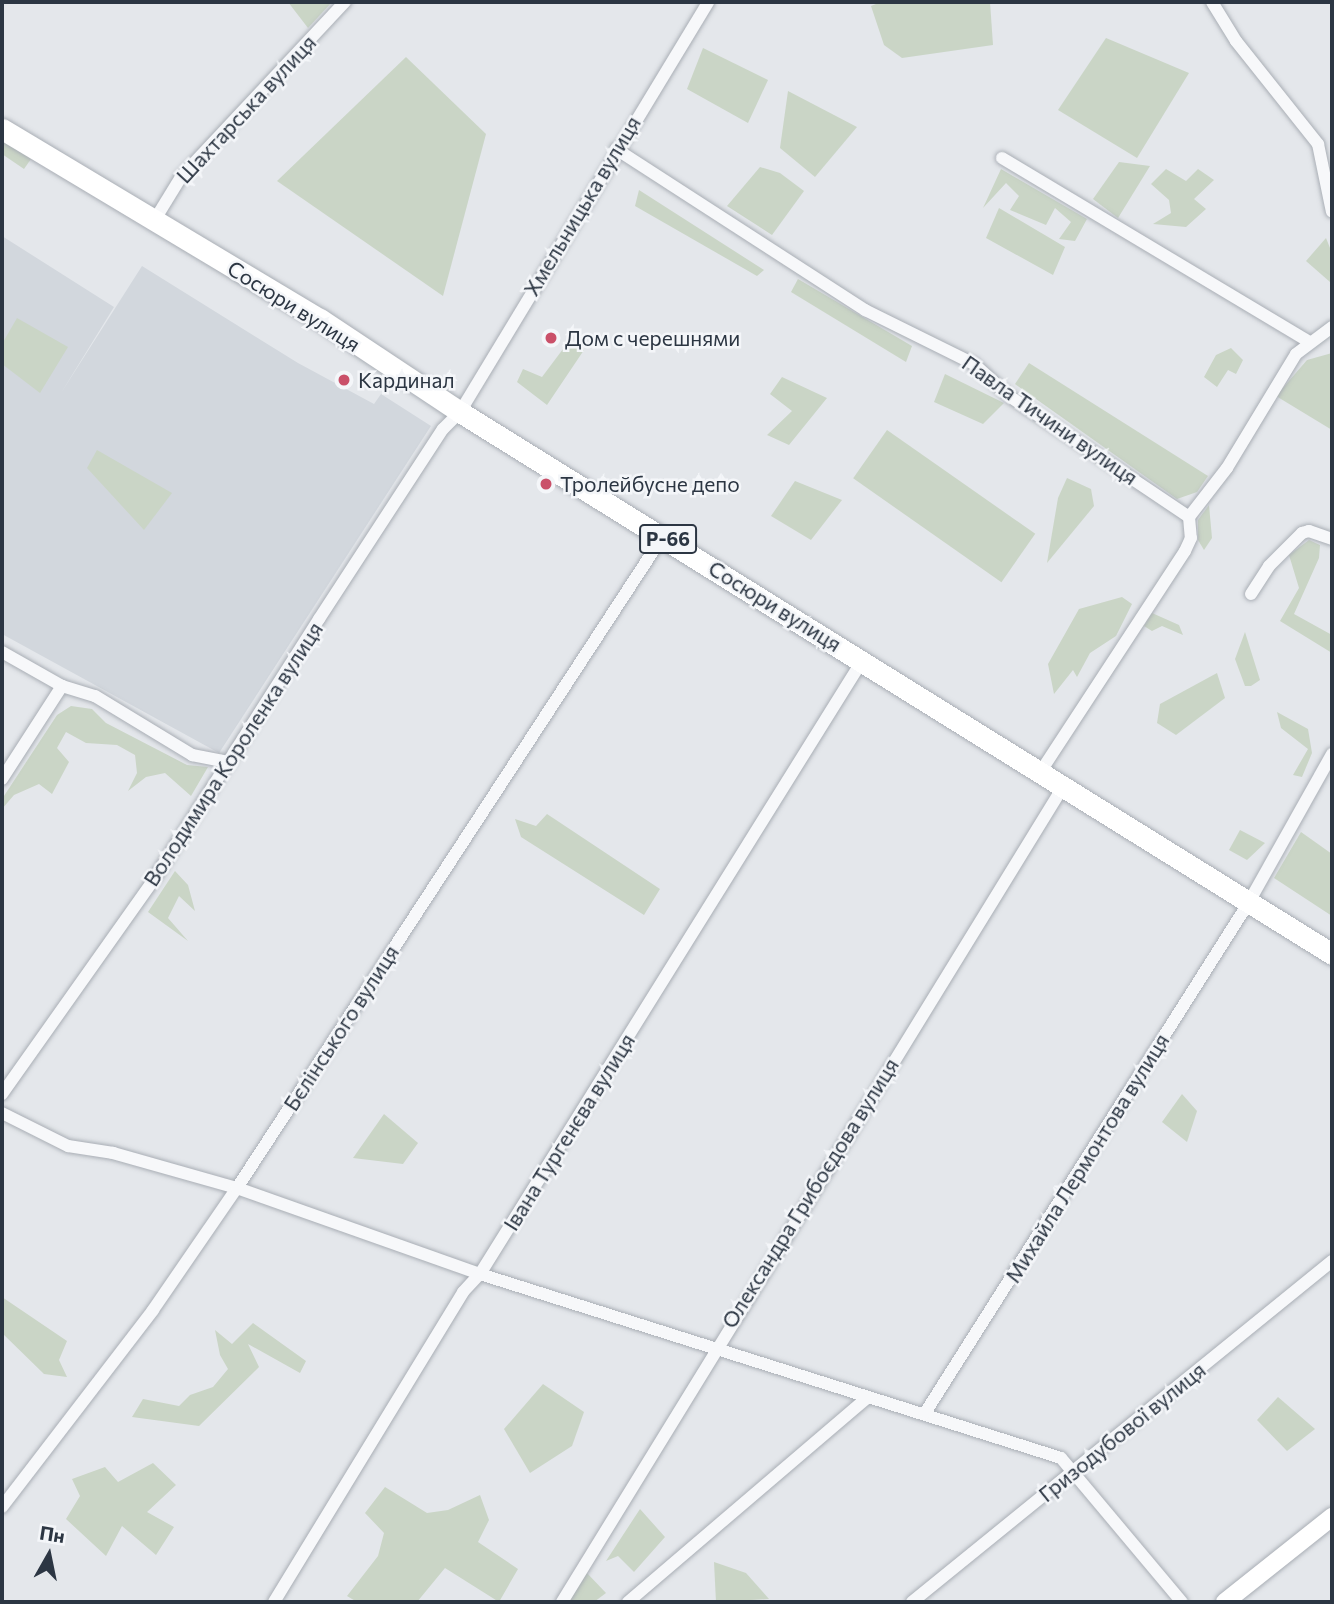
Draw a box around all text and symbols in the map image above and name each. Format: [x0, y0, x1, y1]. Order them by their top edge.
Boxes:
street label: Шахтарська вулиця [171, 30, 321, 188]
street label: Хмельницька вулиця [518, 112, 646, 300]
street label: Сосюри вулиця [223, 255, 365, 357]
place label: Дом с черешнями [565, 325, 740, 351]
marker: Дом с черешнями [543, 330, 559, 346]
street label: Павла Тичини вулиця [957, 350, 1143, 490]
place label: Кардинал [358, 367, 455, 393]
marker: Кардинал [336, 372, 352, 388]
place label: Тролейбусне депо [560, 471, 740, 497]
marker: Тролейбусне депо [538, 476, 554, 492]
road number: Р-66 [638, 524, 698, 554]
street label: Сосюри вулиця [704, 555, 846, 657]
street label: Володимира Короленка вулиця [138, 617, 328, 891]
street label: Бєлінського вулиця [278, 941, 404, 1115]
street label: Івана Тургенєва вулиця [498, 1029, 640, 1235]
street label: Михайла Лермонтова вулиця [1000, 1029, 1174, 1287]
street label: Олександра Грибоєдова вулиця [716, 1053, 904, 1333]
street label: Гризодубової вулиця [1034, 1357, 1210, 1507]
north arrow [14, 1520, 84, 1590]
text: Пн [38, 1520, 67, 1547]

